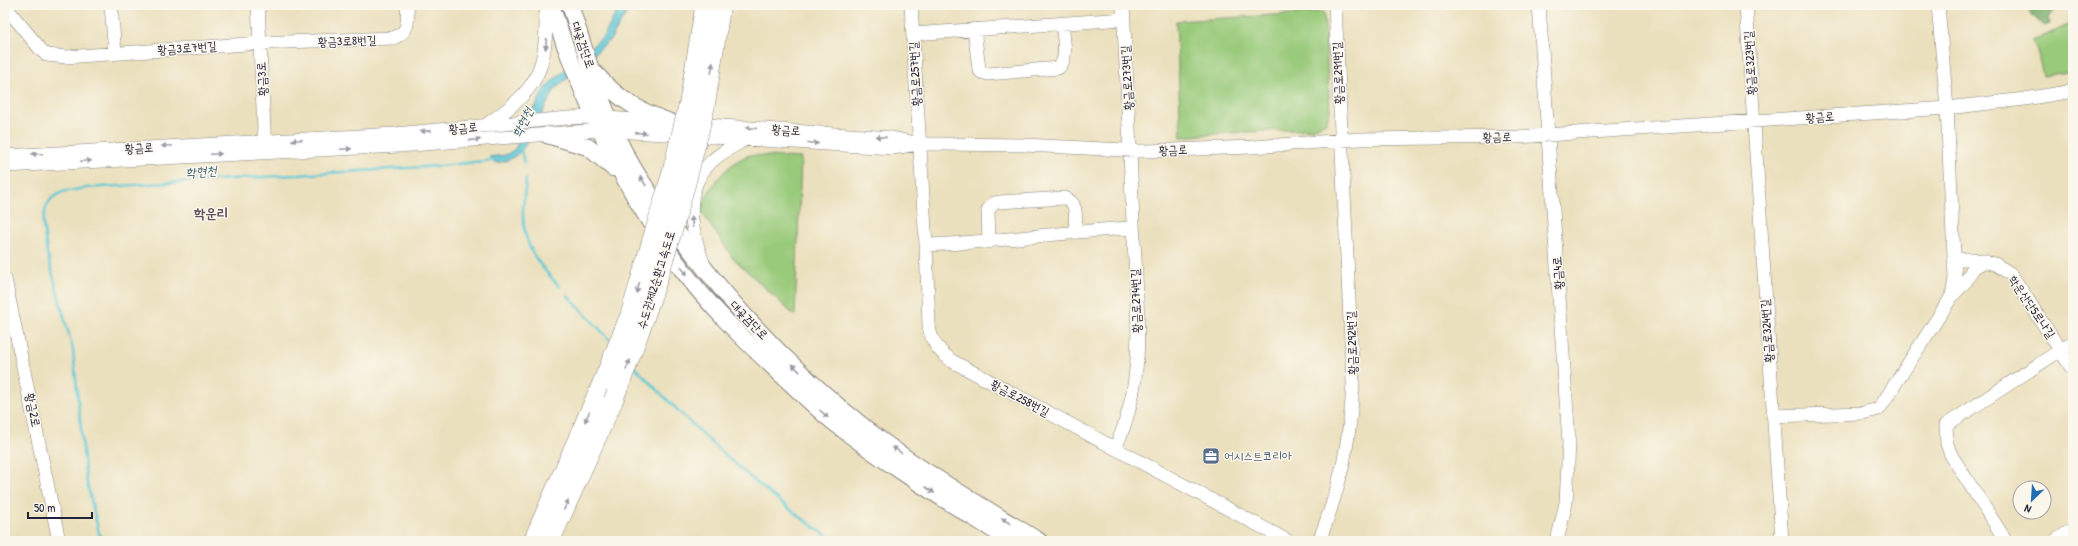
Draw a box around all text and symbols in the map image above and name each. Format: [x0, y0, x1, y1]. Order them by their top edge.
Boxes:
street label: 대곶검단로 [568, 19, 599, 70]
street label: 황금로323번길 [1739, 30, 1760, 96]
street label: 황금3로8번길 [317, 31, 377, 50]
street label: 황금3로7번길 [157, 37, 218, 58]
one-way arrow [542, 38, 549, 50]
street label: 황금로257번길 [904, 41, 925, 107]
street label: 황금로291번길 [1328, 41, 1347, 105]
street label: 황금로273번길 [1116, 45, 1137, 111]
street label: 황금3로 [252, 61, 271, 97]
one-way arrow [709, 62, 715, 74]
water label: 학현천 [507, 103, 538, 140]
street label: 황금로 [1805, 107, 1835, 126]
street label: 황금로 [448, 118, 478, 137]
street label: 황금로 [771, 120, 801, 139]
one-way arrow [745, 124, 757, 131]
one-way arrow [420, 128, 432, 135]
street label: 황금로 [1482, 128, 1512, 145]
one-way arrow [635, 129, 647, 136]
one-way arrow [875, 133, 887, 140]
one-way arrow [290, 137, 303, 143]
one-way arrow [469, 137, 481, 144]
street label: 황금로 [124, 138, 154, 157]
one-way arrow [807, 140, 819, 147]
street label: 황금로 [1158, 140, 1188, 159]
one-way arrow [161, 143, 173, 150]
one-way arrow [340, 145, 352, 152]
one-way arrow [31, 150, 43, 157]
one-way arrow [210, 151, 222, 158]
one-way arrow [80, 158, 92, 165]
water label: 학현천 [185, 161, 219, 181]
one-way arrow [639, 176, 647, 186]
district label: 학운리 [193, 203, 228, 222]
one-way arrow [688, 216, 695, 228]
street label: 수도권제2순환고속도로 [632, 229, 679, 331]
street label: 황금4로 [1548, 256, 1567, 290]
one-way arrow [680, 266, 688, 277]
street label: 황금로274번길 [1126, 268, 1145, 333]
street label: 학운산단5로나길 [2005, 272, 2060, 342]
one-way arrow [635, 282, 641, 294]
street label: 대곶검단로 [726, 296, 772, 343]
street label: 황금로324번길 [1756, 298, 1777, 363]
street label: 황금로292번길 [1342, 310, 1361, 375]
one-way arrow [625, 359, 631, 370]
one-way arrow [791, 363, 801, 373]
street label: 황금로258번길 [988, 375, 1053, 420]
street label: 황금2로 [22, 391, 45, 429]
one-way arrow [819, 409, 829, 418]
one-way arrow [584, 412, 590, 424]
one-way arrow [891, 446, 902, 454]
office icon: 어시스트코리아 [1201, 446, 1221, 466]
place label: 어시스트코리아 [1224, 447, 1292, 464]
north arrow [2012, 480, 2052, 520]
one-way arrow [924, 486, 935, 493]
scale bar [28, 494, 92, 520]
text: 50 m [34, 499, 55, 516]
one-way arrow [563, 500, 569, 511]
text: N [2022, 501, 2033, 517]
one-way arrow [1000, 517, 1012, 524]

